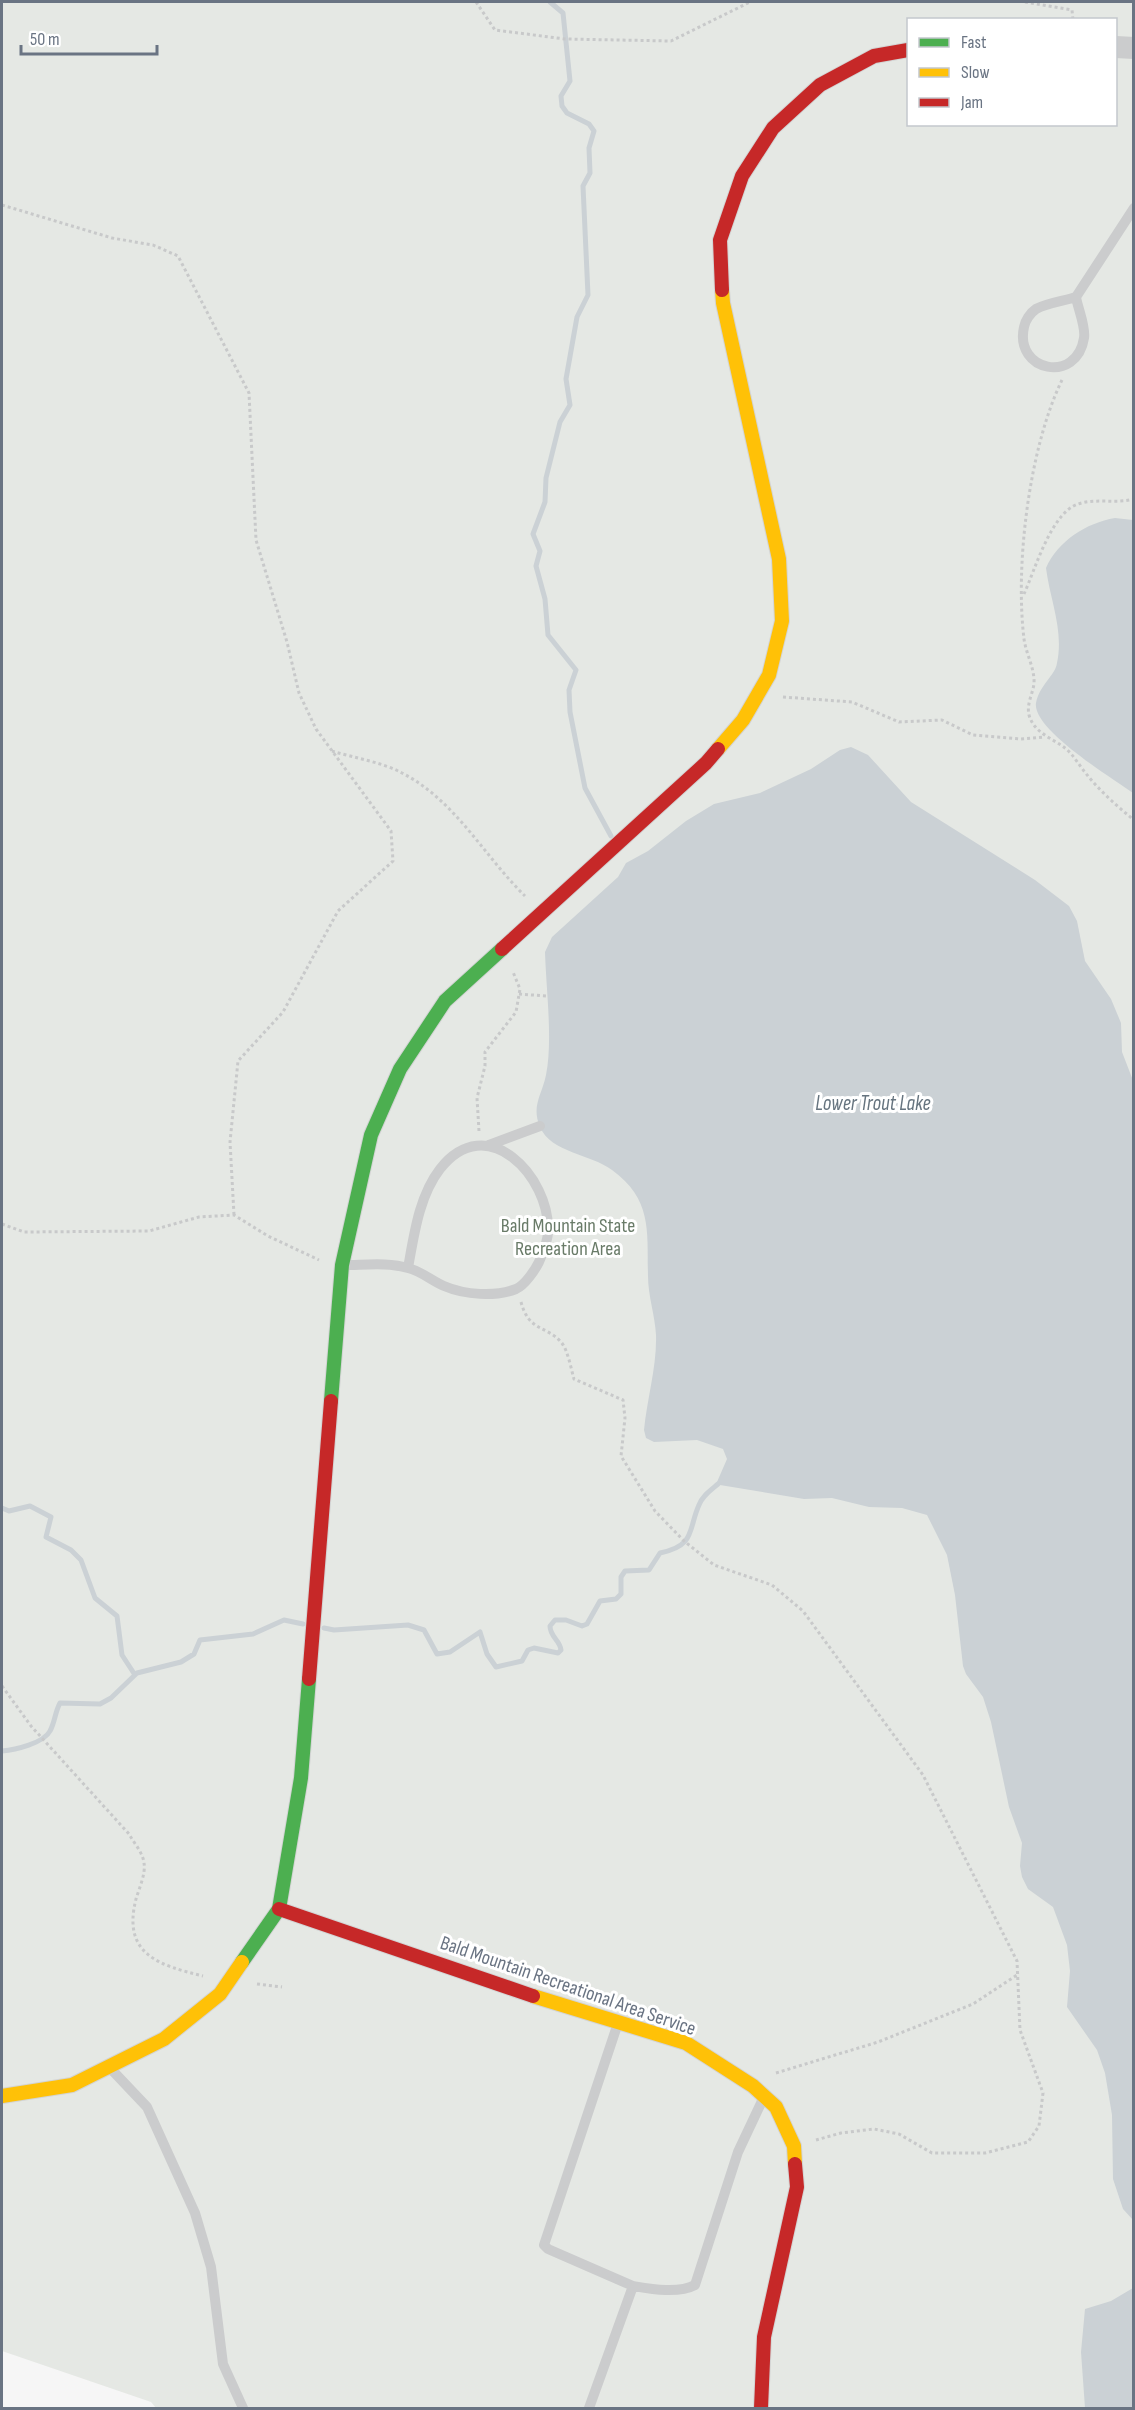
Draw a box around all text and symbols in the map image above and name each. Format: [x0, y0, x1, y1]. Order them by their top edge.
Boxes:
scale bar [21, 18, 158, 56]
legend [907, 18, 1117, 126]
text: 50 m [30, 29, 60, 50]
text: Fast [961, 32, 987, 53]
text: Slow [961, 62, 990, 83]
text: Jam [960, 92, 983, 113]
water label: Lower Trout Lake [815, 1091, 931, 1116]
park label: Bald Mountain State Recreation Area [501, 1214, 635, 1261]
street label: Bald Mountain Recreational Area Service [437, 1931, 699, 2041]

